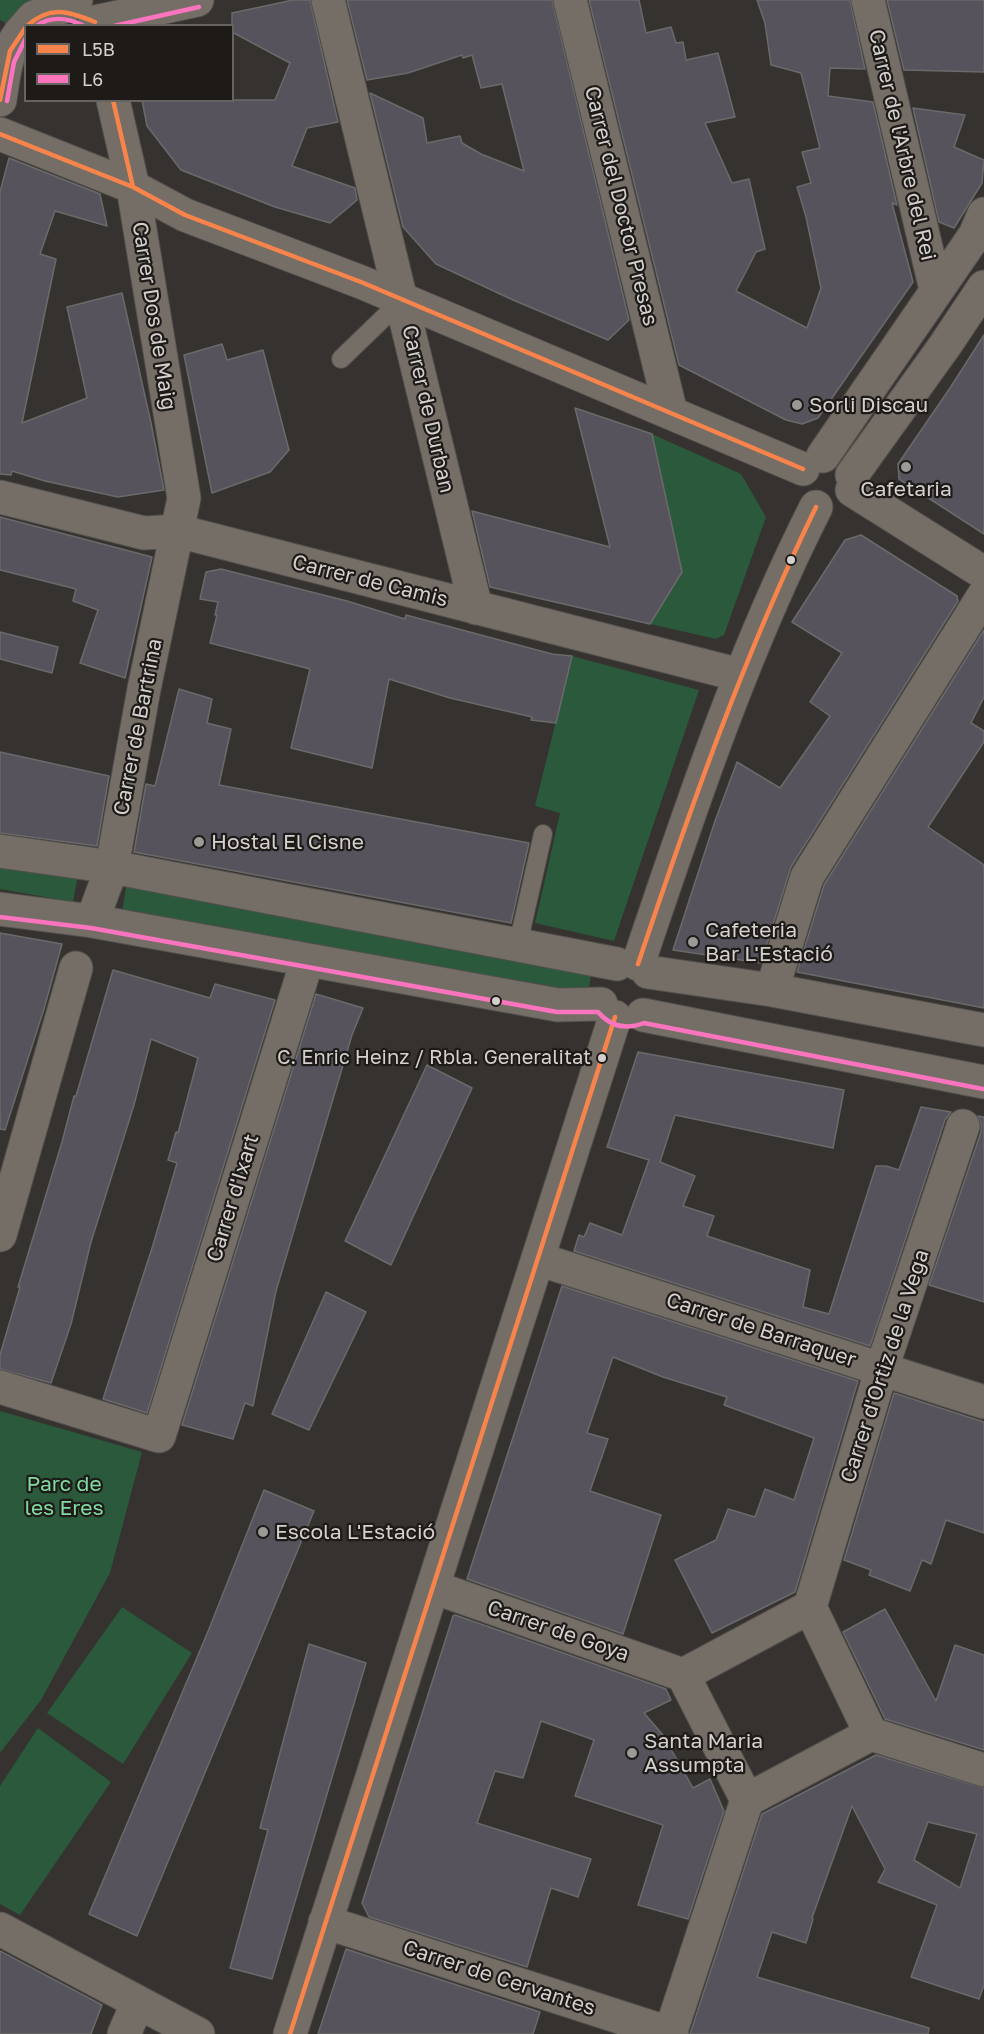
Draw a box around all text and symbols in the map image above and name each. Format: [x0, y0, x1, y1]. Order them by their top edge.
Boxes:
legend [24, 24, 234, 102]
street label: Carrer de l'Arbre del Rei [863, 27, 941, 263]
text: L5B [82, 38, 115, 60]
text: L6 [82, 68, 103, 90]
street label: Carrer del Doctor Presas [579, 83, 663, 329]
street label: Carrer Dos de Maig [127, 220, 181, 412]
street label: Carrer de Durban [396, 323, 460, 495]
place label: Sorli Discau [809, 392, 928, 418]
marker: Sorli Discau [790, 398, 804, 412]
marker: Cafetaria [899, 460, 913, 474]
place label: Cafetaria [860, 476, 952, 502]
street label: Carrer de Camis [289, 549, 451, 613]
unlabelled marker [785, 554, 797, 566]
street label: Carrer de Bartrina [108, 636, 168, 818]
place label: Hostal El Cisne [211, 829, 364, 855]
marker: Hostal El Cisne [192, 835, 206, 849]
place label: Cafeteria Bar L'Estació [705, 917, 833, 967]
marker: Cafeteria Bar L'Estació [686, 935, 700, 949]
unlabelled marker [490, 995, 502, 1007]
place label: C. Enric Heinz / Rbla. Generalitat [277, 1046, 591, 1070]
marker: C. Enric Heinz / Rbla. Generalitat [596, 1052, 608, 1064]
street label: Carrer d'Ixart [202, 1131, 264, 1265]
street label: Carrer d'Ortiz de la Vega [835, 1246, 935, 1486]
street label: Carrer de Barraquer [663, 1287, 859, 1373]
park label: Parc de les Eres [24, 1471, 104, 1521]
place label: Escola L'Estació [275, 1519, 435, 1545]
marker: Escola L'Estació [256, 1525, 270, 1539]
street label: Carrer de Goya [484, 1595, 632, 1667]
place label: Santa Maria Assumpta [644, 1728, 763, 1778]
marker: Santa Maria Assumpta [625, 1746, 639, 1760]
street label: Carrer de Cervantes [400, 1935, 598, 2021]

